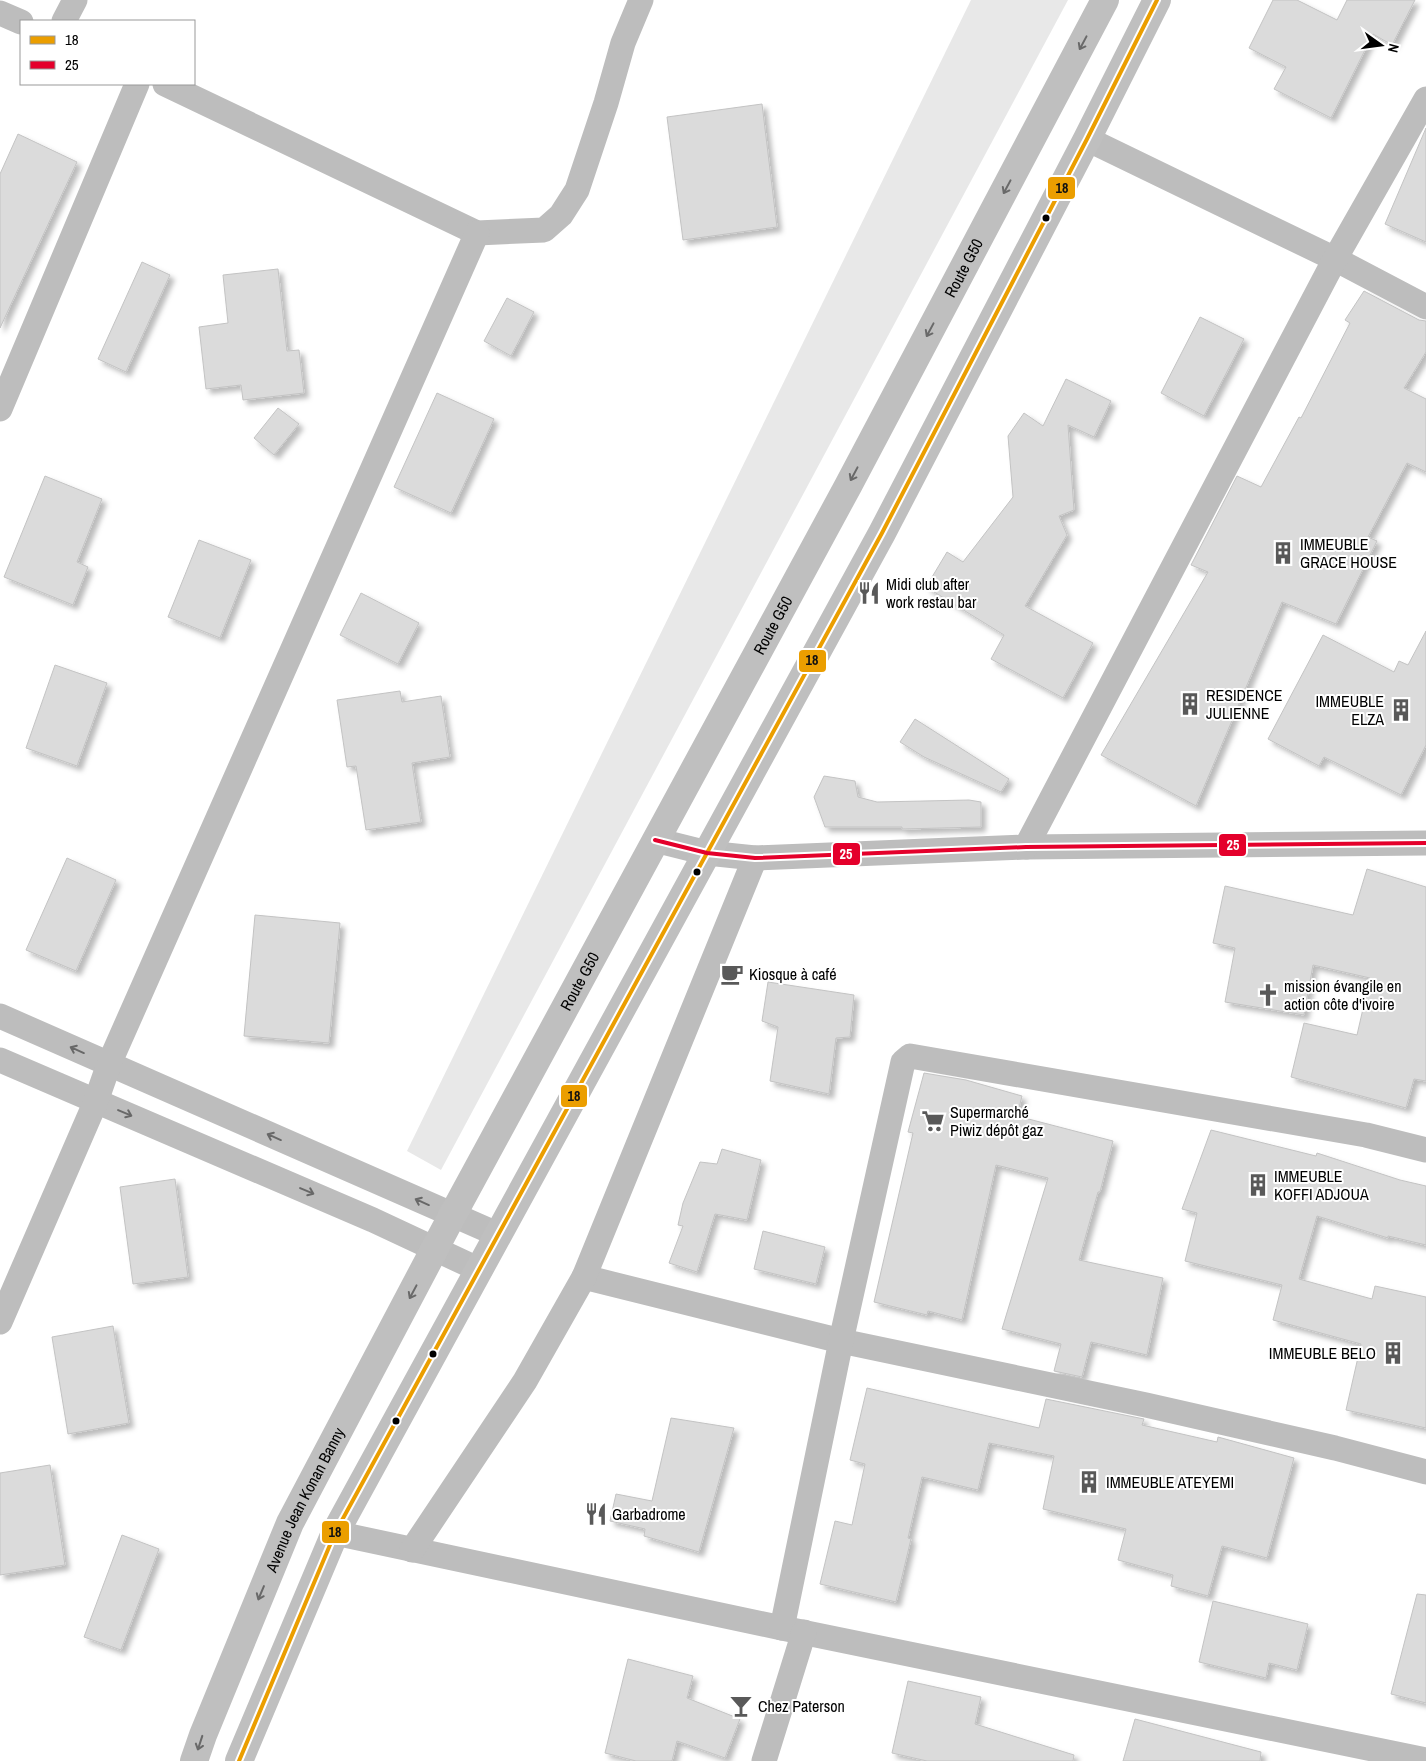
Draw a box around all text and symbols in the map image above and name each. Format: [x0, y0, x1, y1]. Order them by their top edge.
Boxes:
legend [20, 20, 195, 85]
north arrow [1356, 20, 1406, 70]
text: 18 [65, 29, 79, 50]
one-way arrow [1078, 35, 1087, 50]
text: N [1384, 42, 1403, 54]
text: 25 [65, 54, 79, 75]
line badge: 18 [1047, 176, 1076, 200]
one-way arrow [1002, 179, 1011, 194]
text: 18 [1056, 179, 1068, 197]
unlabelled marker [1041, 213, 1051, 223]
street label: Route G50 [939, 235, 988, 301]
one-way arrow [925, 323, 935, 338]
one-way arrow [849, 466, 859, 481]
place label: IMMEUBLE GRACE HOUSE [1300, 533, 1397, 573]
building icon: IMMEUBLE GRACE HOUSE [1270, 540, 1296, 566]
place label: Midi club after work restau bar [886, 573, 977, 613]
restaurant icon: Midi club after work restau bar [856, 580, 882, 606]
street label: Route G50 [748, 592, 797, 658]
line badge: 18 [798, 649, 827, 673]
text: 18 [806, 651, 818, 669]
place label: RESIDENCE JULIENNE [1206, 684, 1283, 724]
place label: IMMEUBLE ELZA [1315, 690, 1384, 730]
building icon: RESIDENCE JULIENNE [1177, 691, 1203, 717]
building icon: IMMEUBLE ELZA [1388, 697, 1414, 723]
line badge: 25 [1218, 833, 1247, 857]
text: 25 [1227, 836, 1240, 854]
line badge: 25 [832, 842, 861, 866]
text: 25 [840, 845, 853, 863]
unlabelled marker [692, 867, 702, 877]
street label: Route G50 [555, 948, 604, 1014]
cafe icon: Kiosque à café [719, 961, 745, 987]
place label: Kiosque à café [749, 963, 837, 985]
place label: mission évangile en action côte d'ivoire [1284, 975, 1401, 1015]
church icon: mission évangile en action côte d'ivoire [1255, 982, 1281, 1008]
one-way arrow [70, 1045, 85, 1054]
line badge: 18 [560, 1084, 588, 1108]
text: 18 [568, 1087, 580, 1105]
place label: Supermarché Piwiz dépôt gaz [950, 1101, 1044, 1141]
supermarket icon: Supermarché Piwiz dépôt gaz [920, 1108, 946, 1134]
one-way arrow [117, 1109, 132, 1119]
one-way arrow [267, 1131, 282, 1141]
place label: IMMEUBLE KOFFI ADJOUA [1274, 1165, 1369, 1205]
building icon: IMMEUBLE KOFFI ADJOUA [1245, 1172, 1271, 1198]
one-way arrow [299, 1187, 314, 1197]
one-way arrow [415, 1197, 430, 1207]
one-way arrow [408, 1284, 417, 1299]
building icon: IMMEUBLE BELO [1380, 1340, 1406, 1366]
place label: IMMEUBLE BELO [1269, 1342, 1376, 1364]
unlabelled marker [428, 1349, 438, 1359]
unlabelled marker [391, 1416, 401, 1426]
street label: Avenue Jean Konan Banny [260, 1423, 350, 1576]
building icon: IMMEUBLE ATEYEMI [1076, 1469, 1102, 1495]
place label: IMMEUBLE ATEYEMI [1106, 1471, 1234, 1493]
restaurant icon: Garbadrome [583, 1501, 609, 1527]
place label: Garbadrome [612, 1503, 686, 1525]
line badge: 18 [321, 1520, 350, 1544]
text: 18 [329, 1523, 341, 1541]
one-way arrow [256, 1585, 266, 1600]
bar icon: Chez Paterson [728, 1693, 754, 1719]
place label: Chez Paterson [758, 1695, 845, 1717]
one-way arrow [194, 1735, 204, 1751]

